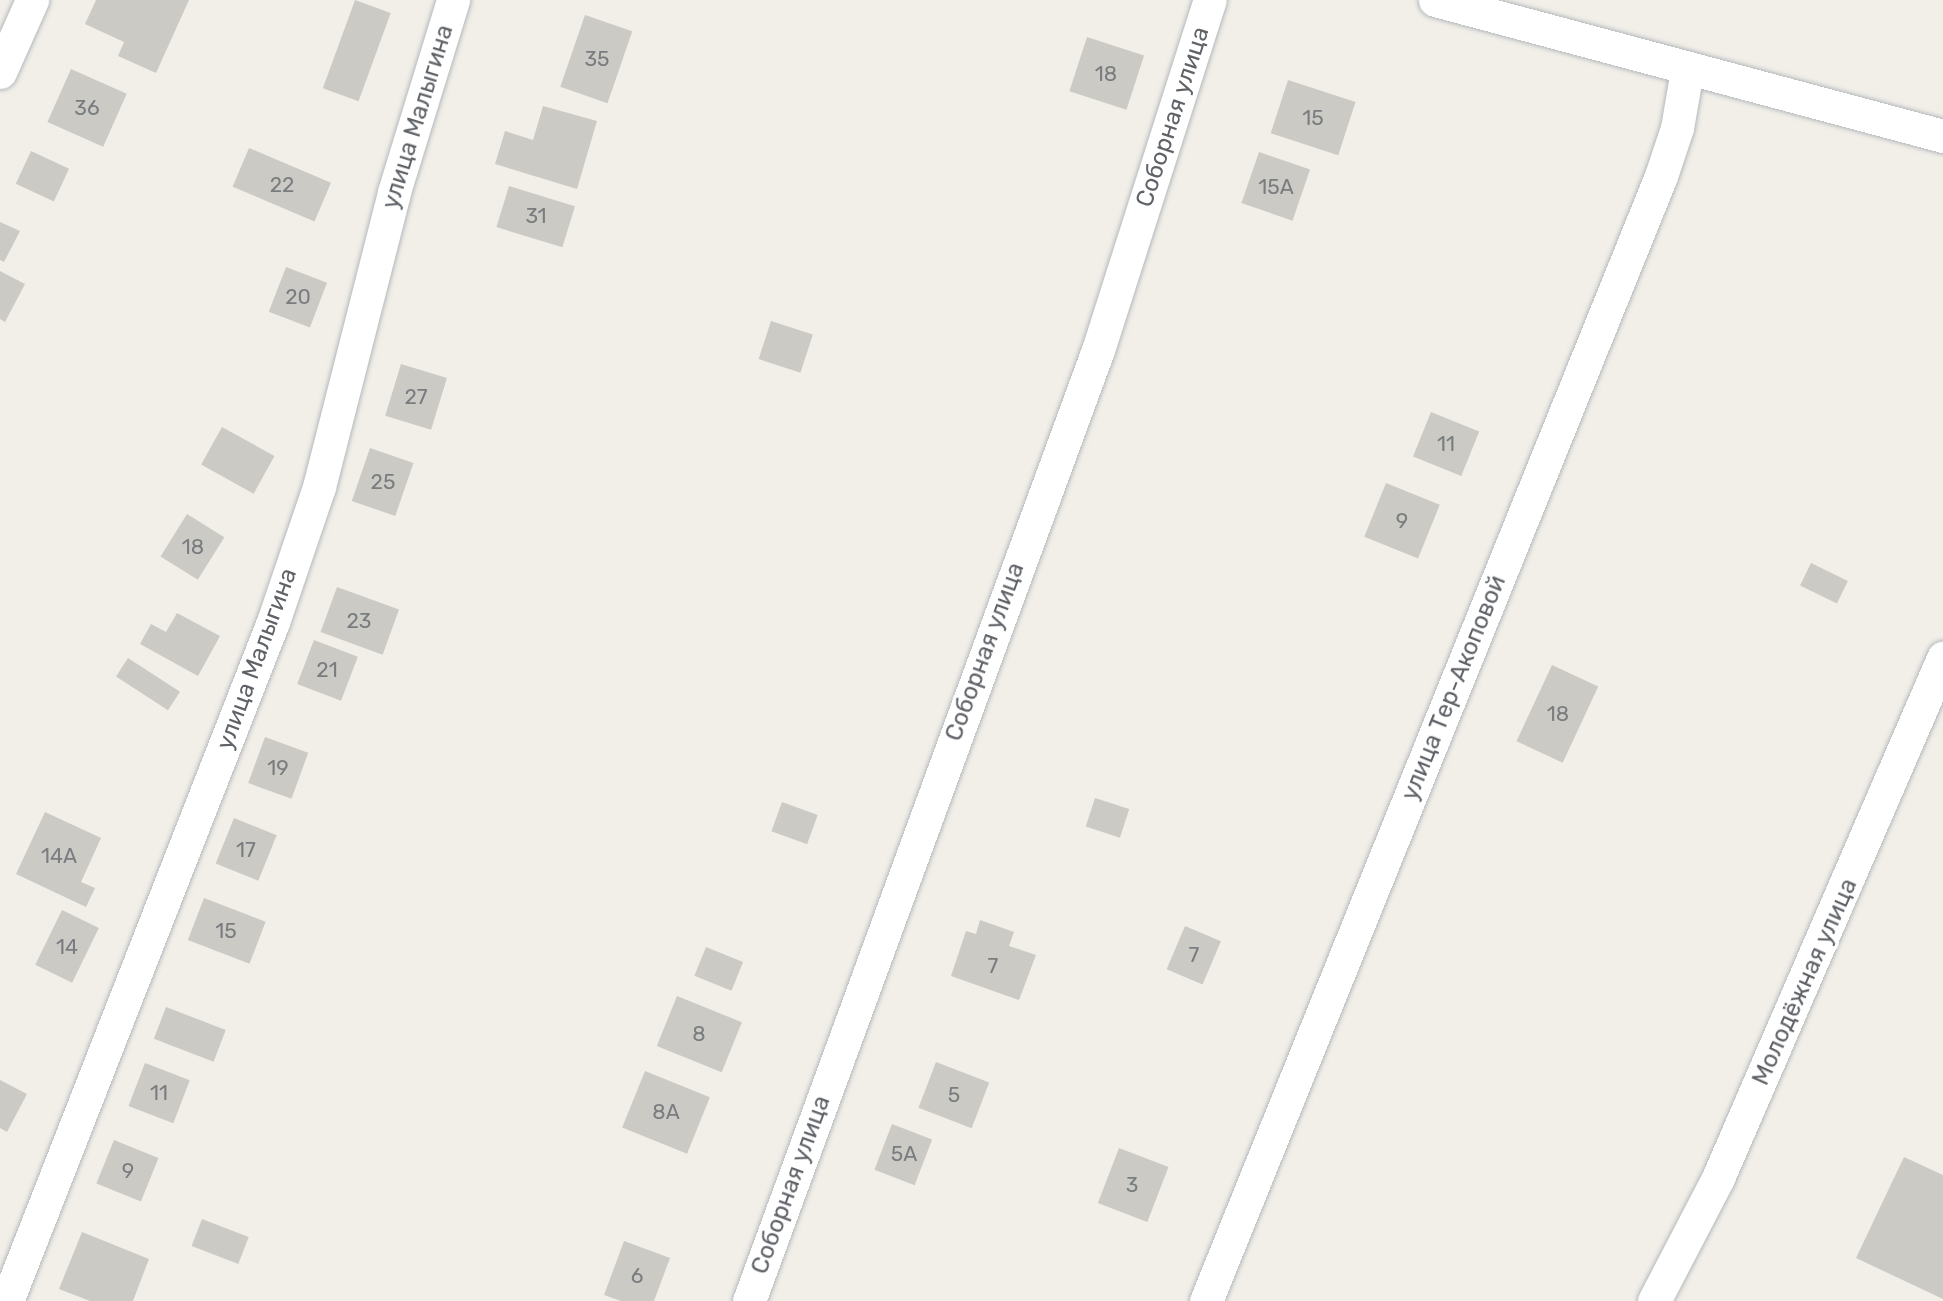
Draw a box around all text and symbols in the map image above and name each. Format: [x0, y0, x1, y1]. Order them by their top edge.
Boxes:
street label: улица Малыгина [376, 21, 460, 213]
street label: Соборная улица [1130, 23, 1216, 211]
house number: 35 [584, 46, 610, 72]
house number: 18 [1095, 61, 1117, 87]
house number: 36 [74, 95, 100, 121]
house number: 15 [1302, 105, 1324, 131]
house number: 22 [270, 172, 294, 198]
house number: 15А [1258, 174, 1294, 200]
house number: 31 [525, 203, 547, 229]
house number: 20 [285, 284, 311, 310]
house number: 27 [404, 384, 428, 410]
house number: 11 [1437, 431, 1455, 457]
house number: 25 [371, 469, 395, 495]
house number: 9 [1396, 508, 1408, 534]
house number: 18 [182, 534, 204, 560]
street label: Соборная улица [939, 559, 1031, 745]
street label: улица Малыгина [211, 564, 303, 754]
street label: улица Тер-Акоповой [1396, 571, 1512, 805]
house number: 23 [347, 608, 371, 634]
house number: 21 [316, 657, 338, 683]
house number: 18 [1547, 701, 1569, 727]
house number: 19 [267, 755, 289, 781]
house number: 17 [236, 837, 256, 863]
house number: 14А [41, 843, 77, 869]
street label: Молодёжная улица [1746, 874, 1864, 1090]
house number: 15 [215, 918, 237, 944]
house number: 14 [56, 934, 78, 960]
house number: 7 [1189, 942, 1199, 968]
house number: 7 [988, 953, 998, 979]
house number: 8 [692, 1021, 706, 1047]
house number: 11 [150, 1080, 168, 1106]
house number: 5 [948, 1082, 960, 1108]
street label: Соборная улица [745, 1092, 837, 1278]
house number: 8А [652, 1099, 680, 1125]
house number: 5А [891, 1141, 917, 1167]
house number: 9 [122, 1158, 134, 1184]
house number: 3 [1126, 1172, 1138, 1198]
house number: 6 [631, 1263, 643, 1289]

